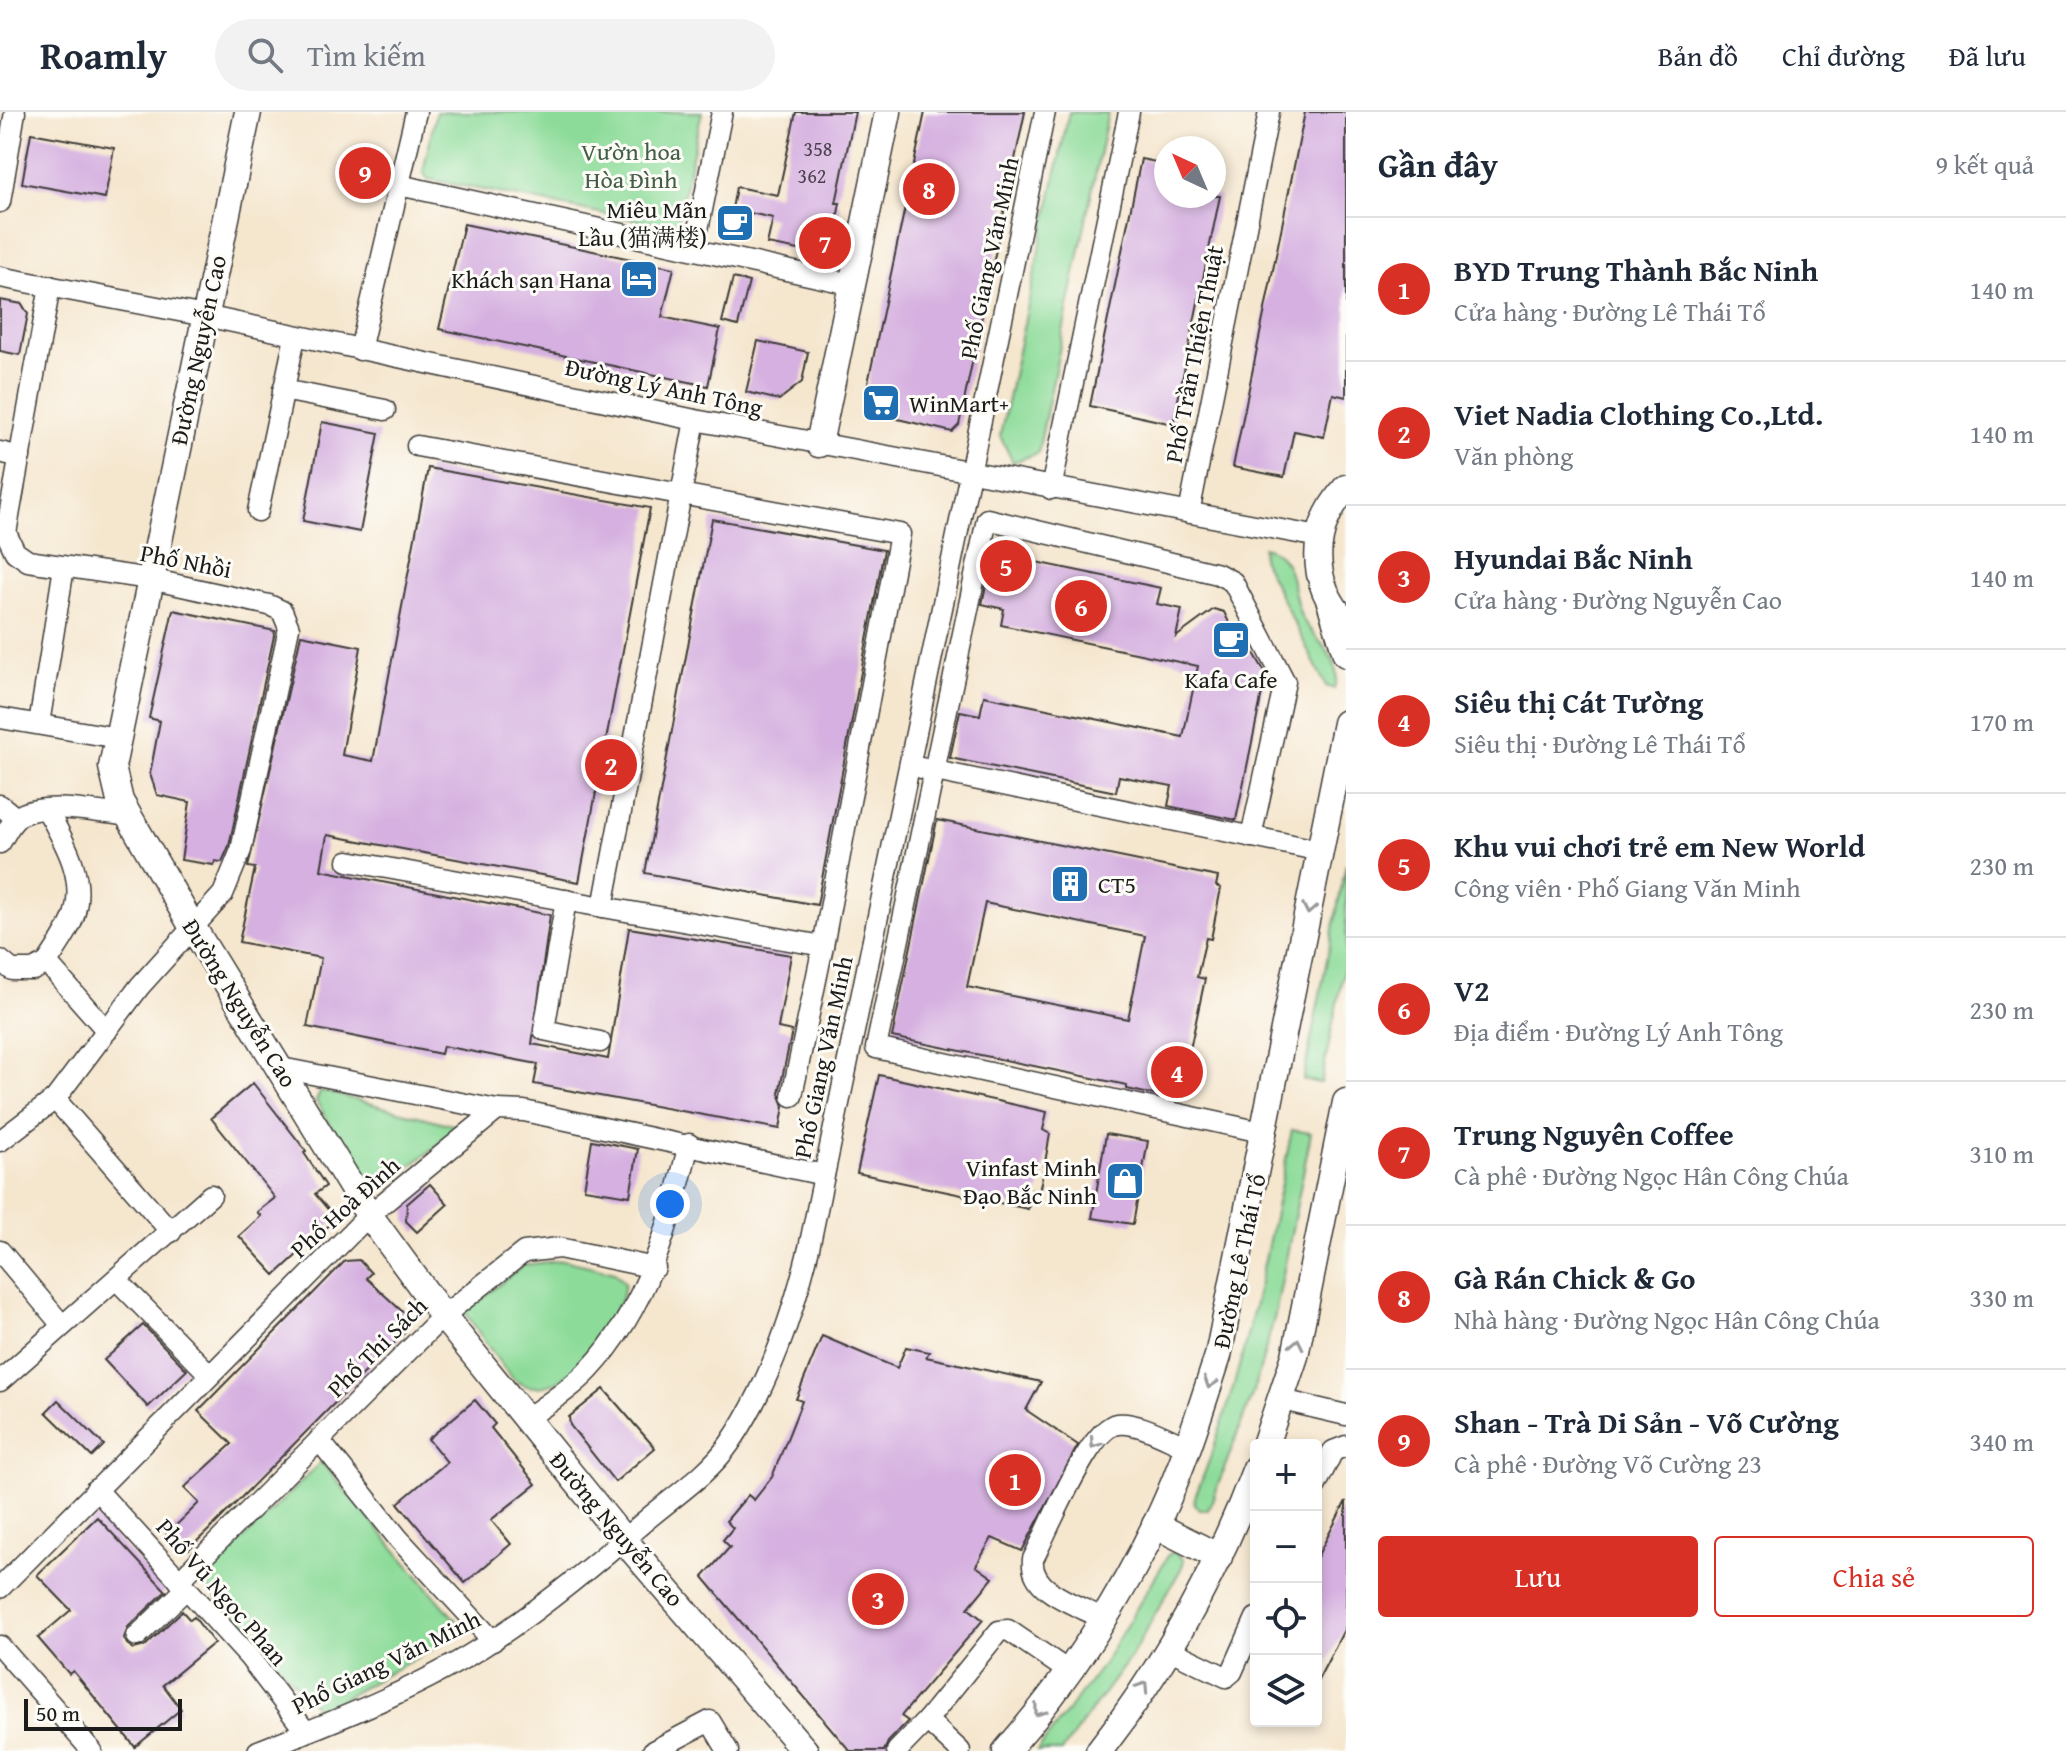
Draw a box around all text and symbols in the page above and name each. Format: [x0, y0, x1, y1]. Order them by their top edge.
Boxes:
search box [215, 19, 775, 91]
text: Roamly [40, 27, 167, 83]
icon: search [243, 33, 287, 77]
text: Tìm kiếm [307, 33, 426, 77]
text: Bản đồ [1658, 35, 1738, 76]
text: Chỉ đường [1782, 35, 1905, 76]
text: Đã lưu [1949, 35, 2026, 76]
park label: Vườn hoa Hòa Đình [581, 134, 682, 197]
house number: 358 [804, 134, 832, 163]
north arrow [1154, 136, 1226, 208]
text: Gần đây [1378, 140, 1498, 189]
pin: 9 [339, 143, 391, 203]
text: 9 kết quả [1935, 145, 2034, 184]
street label: Phố Giang Văn Minh [950, 153, 1028, 362]
pin: 8 [903, 159, 955, 219]
house number: 362 [798, 161, 826, 190]
place label: Miêu Mãn Lầu (猫满楼) [578, 192, 708, 255]
cafe icon: Miêu Mãn Lầu (猫满楼) [714, 202, 756, 244]
pin: 7 [799, 213, 851, 273]
street label: Phố Trần Thiện Thuật [1156, 242, 1232, 466]
text: BYD Trung Thành Bắc Ninh [1454, 248, 1818, 292]
street label: Đường Nguyễn Cao [161, 252, 235, 448]
hotel icon: Khách sạn Hana [618, 258, 660, 300]
place label: Khách sạn Hana [451, 262, 612, 297]
text: 1 [1397, 270, 1411, 309]
text: 140 m [1969, 270, 2034, 309]
text: Cửa hàng · Đường Lê Thái Tổ [1454, 292, 1766, 331]
street label: Đường Lý Anh Tông [562, 349, 766, 425]
supermarket icon: WinMart+ [860, 382, 902, 424]
place label: WinMart+ [909, 386, 1009, 421]
text: Viet Nadia Clothing Co.,Ltd. [1454, 392, 1823, 436]
text: 2 [1397, 414, 1411, 453]
text: 140 m [1969, 414, 2034, 453]
text: Văn phòng [1454, 436, 1573, 475]
street label: Phố Nhồi [137, 535, 235, 587]
pin: 5 [980, 536, 1032, 596]
text: Hyundai Bắc Ninh [1454, 536, 1693, 580]
text: 3 [1397, 558, 1411, 597]
text: 140 m [1969, 558, 2034, 597]
pin: 6 [1055, 576, 1107, 636]
text: Cửa hàng · Đường Nguyễn Cao [1454, 580, 1782, 619]
cafe icon: Kafa Cafe [1210, 619, 1252, 661]
place label: Kafa Cafe [1184, 662, 1278, 697]
text: Siêu thị Cát Tường [1454, 680, 1703, 724]
text: 4 [1397, 702, 1411, 741]
text: 170 m [1969, 702, 2034, 741]
text: Siêu thị · Đường Lê Thái Tổ [1454, 724, 1746, 763]
pin: 2 [585, 735, 637, 795]
text: Khu vui chơi trẻ em New World [1454, 824, 1865, 868]
text: 5 [1397, 846, 1411, 885]
text: 230 m [1969, 846, 2034, 885]
building icon: CT5 [1049, 863, 1091, 905]
place label: CT5 [1098, 867, 1136, 902]
text: Công viên · Phố Giang Văn Minh [1454, 868, 1801, 907]
one-way arrow [1302, 902, 1319, 916]
street label: Đường Nguyễn Cao [174, 912, 306, 1094]
street label: Phố Giang Văn Minh [784, 952, 862, 1161]
text: V2 [1454, 968, 1490, 1012]
text: 6 [1397, 990, 1411, 1029]
text: 230 m [1969, 990, 2034, 1029]
text: Địa điểm · Đường Lý Anh Tông [1454, 1012, 1783, 1051]
pin: 4 [1151, 1042, 1203, 1102]
text: Trung Nguyên Coffee [1454, 1112, 1734, 1156]
text: 7 [1397, 1134, 1411, 1173]
text: 310 m [1969, 1134, 2034, 1173]
street label: Phố Hoà Đình [282, 1148, 408, 1266]
place label: Vinfast Minh Đạo Bắc Ninh [963, 1150, 1098, 1213]
text: Cà phê · Đường Ngọc Hân Công Chúa [1454, 1156, 1849, 1195]
shop icon: Vinfast Minh Đạo Bắc Ninh [1104, 1160, 1146, 1202]
street label: Đường Lê Thái Tổ [1203, 1170, 1275, 1352]
your location [650, 1184, 690, 1224]
text: Gà Rán Chick & Go [1454, 1256, 1695, 1300]
text: 8 [1397, 1278, 1411, 1317]
text: 330 m [1969, 1278, 2034, 1317]
street label: Phố Thi Sách [319, 1288, 436, 1405]
text: Nhà hàng · Đường Ngọc Hân Công Chúa [1454, 1300, 1880, 1339]
one-way arrow [1288, 1338, 1305, 1352]
one-way arrow [1203, 1375, 1219, 1389]
text: Shan - Trà Di Sản - Võ Cường [1454, 1400, 1839, 1444]
text: 9 [1397, 1422, 1411, 1461]
text: 340 m [1969, 1422, 2034, 1461]
one-way arrow [1090, 1434, 1105, 1449]
map controls [1250, 1439, 1322, 1727]
button: + [1250, 1439, 1322, 1511]
street label: Đường Nguyễn Cao [542, 1444, 692, 1614]
text: Cà phê · Đường Võ Cường 23 [1454, 1444, 1762, 1483]
pin: 1 [989, 1450, 1041, 1510]
street label: Phố Vũ Ngọc Phan [148, 1511, 296, 1674]
button: − [1250, 1511, 1322, 1583]
button: Lưu [1378, 1536, 1698, 1617]
button: Chia sẻ [1714, 1536, 2034, 1617]
pin: 3 [852, 1569, 904, 1629]
button: locate [1250, 1583, 1322, 1655]
street label: Phố Giang Văn Minh [286, 1601, 487, 1723]
button: layers [1250, 1655, 1322, 1727]
one-way arrow [1134, 1681, 1149, 1696]
scale bar [24, 1695, 182, 1731]
text: 50 m [36, 1697, 80, 1729]
one-way arrow [1035, 1702, 1049, 1717]

